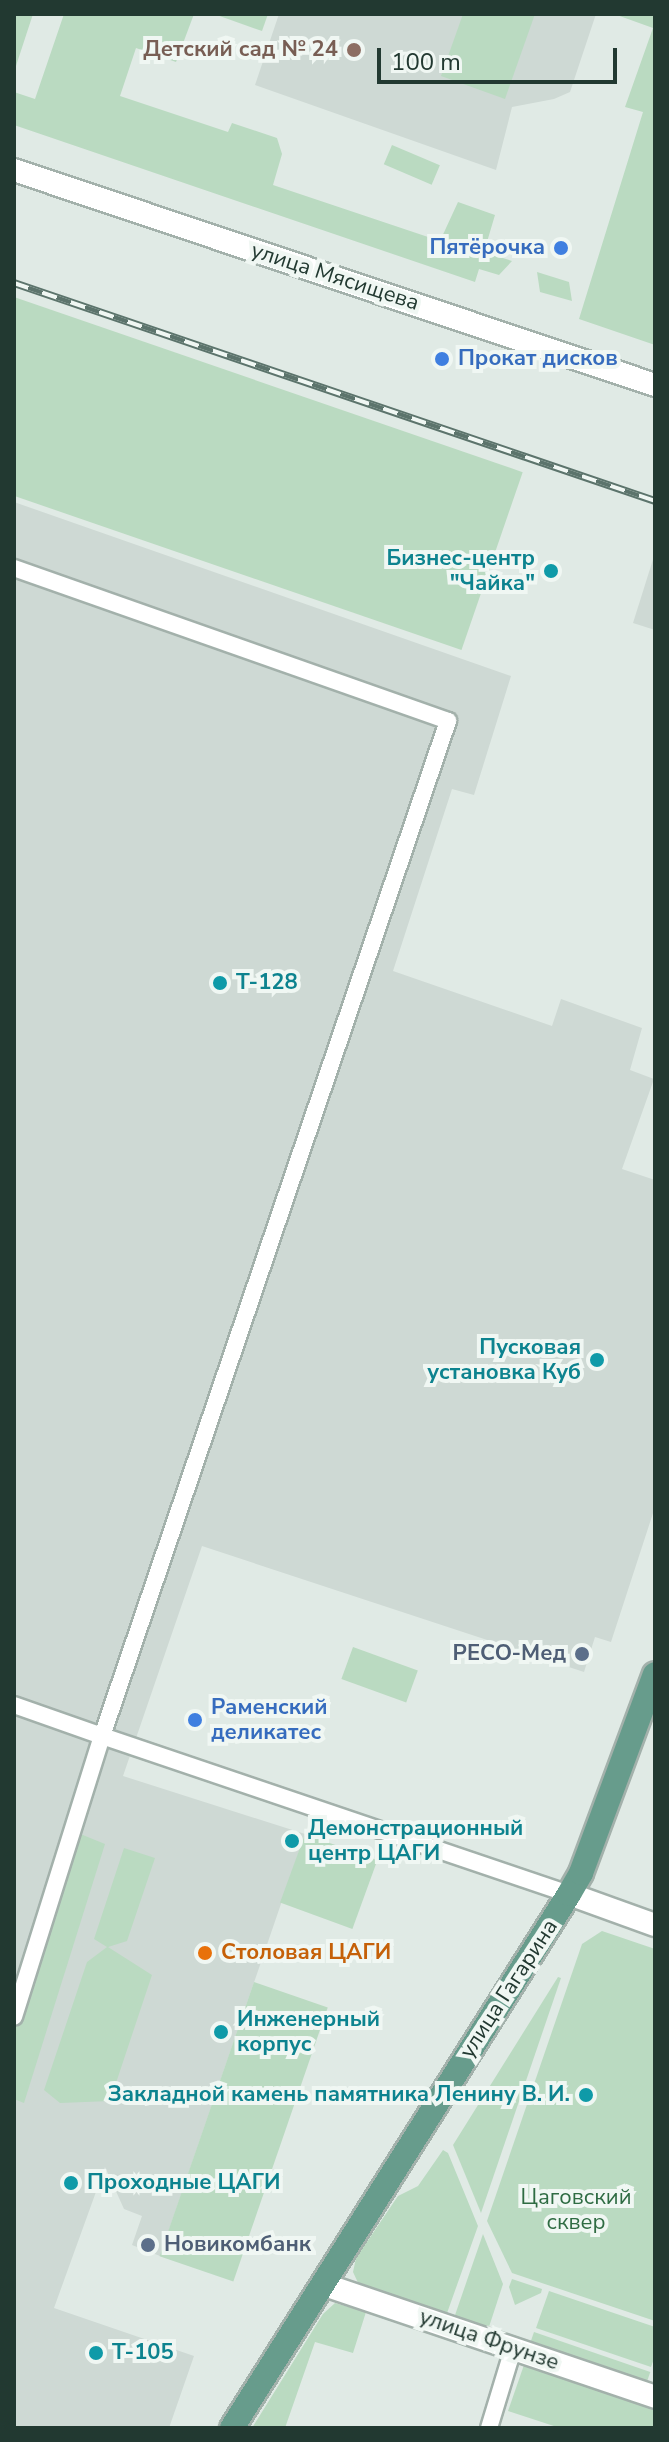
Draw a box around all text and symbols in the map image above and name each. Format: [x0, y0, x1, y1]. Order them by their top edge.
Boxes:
scale bar [381, 32, 621, 82]
place label: Детский сад № 24 [143, 37, 338, 63]
marker: Детский сад № 24 [345, 41, 363, 59]
text: 100 m [391, 46, 461, 78]
place label: Пятёрочка [430, 235, 545, 261]
street label: улица Мясищева [248, 237, 422, 317]
marker: Пятёрочка [552, 239, 570, 257]
place label: Прокат дисков [458, 346, 618, 372]
marker: Прокат дисков [433, 350, 451, 368]
place label: Бизнес-центр "Чайка" [386, 545, 535, 596]
marker: Бизнес-центр "Чайка" [542, 562, 560, 580]
place label: Т-128 [236, 970, 298, 996]
marker: Т-128 [211, 974, 229, 992]
place label: Пусковая установка Куб [427, 1334, 581, 1386]
marker: Пусковая установка Куб [588, 1351, 606, 1369]
place label: РЕСО-Мед [453, 1641, 566, 1667]
marker: РЕСО-Мед [573, 1645, 591, 1663]
place label: Раменский деликатес [211, 1694, 328, 1746]
marker: Раменский деликатес [186, 1711, 204, 1729]
place label: Демонстрационный центр ЦАГИ [308, 1815, 523, 1866]
marker: Демонстрационный центр ЦАГИ [283, 1832, 301, 1850]
street label: улица Гагарина [454, 1915, 564, 2063]
place label: Столовая ЦАГИ [221, 1940, 391, 1966]
marker: Столовая ЦАГИ [196, 1944, 214, 1962]
place label: Инженерный корпус [237, 2006, 380, 2058]
marker: Инженерный корпус [212, 2023, 230, 2041]
place label: Закладной камень памятника Ленину В. И. [108, 2082, 570, 2108]
marker: Закладной камень памятника Ленину В. И. [577, 2086, 595, 2104]
place label: Проходные ЦАГИ [87, 2170, 280, 2196]
marker: Проходные ЦАГИ [62, 2174, 80, 2192]
park label: Цаговский сквер [521, 2184, 631, 2236]
place label: Новикомбанк [164, 2232, 311, 2258]
marker: Новикомбанк [139, 2236, 157, 2254]
street label: улица Фрунзе [416, 2304, 562, 2376]
place label: Т-105 [112, 2340, 174, 2366]
marker: Т-105 [87, 2344, 105, 2362]

